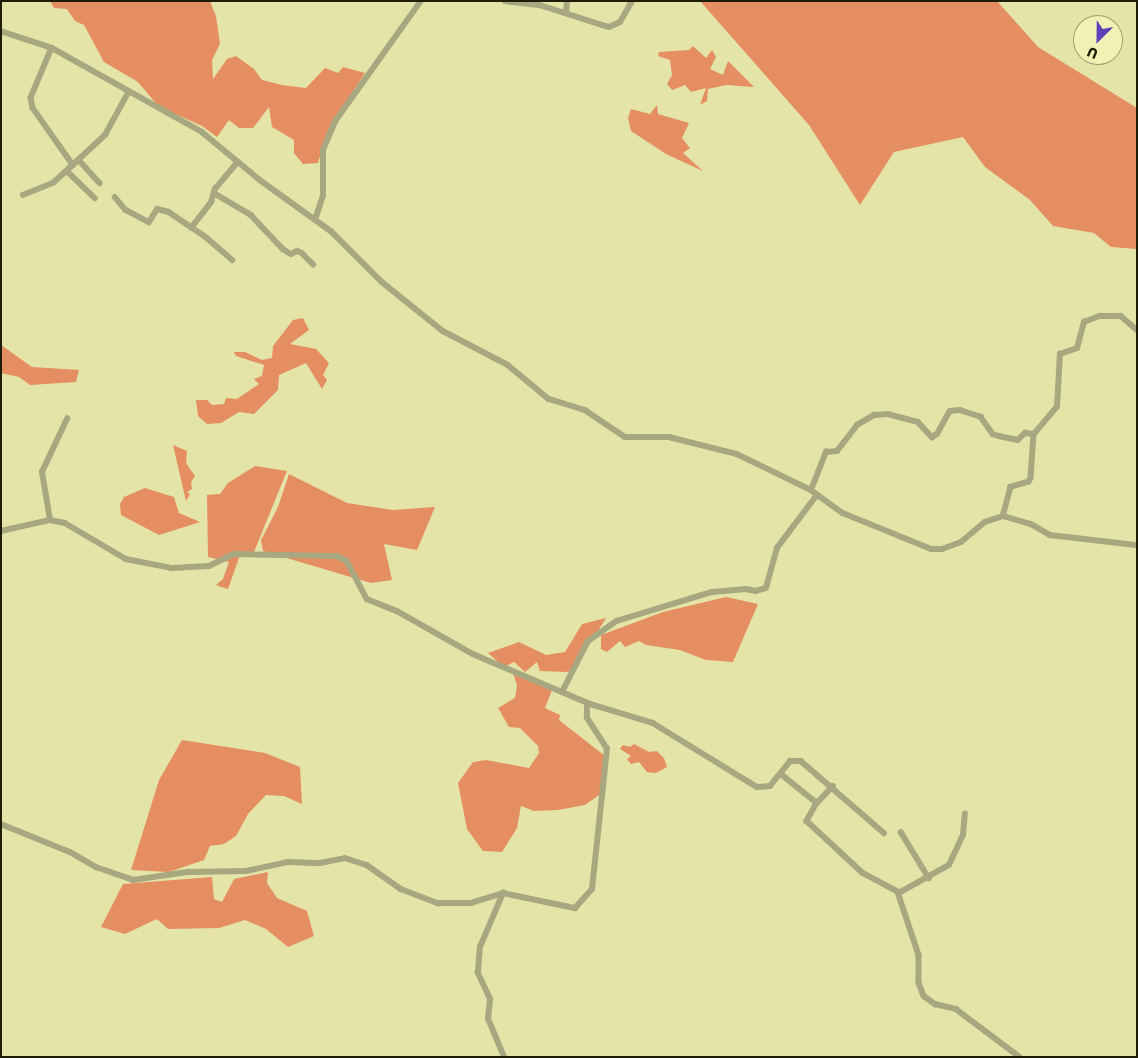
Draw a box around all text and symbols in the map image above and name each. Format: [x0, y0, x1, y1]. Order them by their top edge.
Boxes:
north arrow [1073, 15, 1123, 65]
text: U [1084, 42, 1101, 64]

